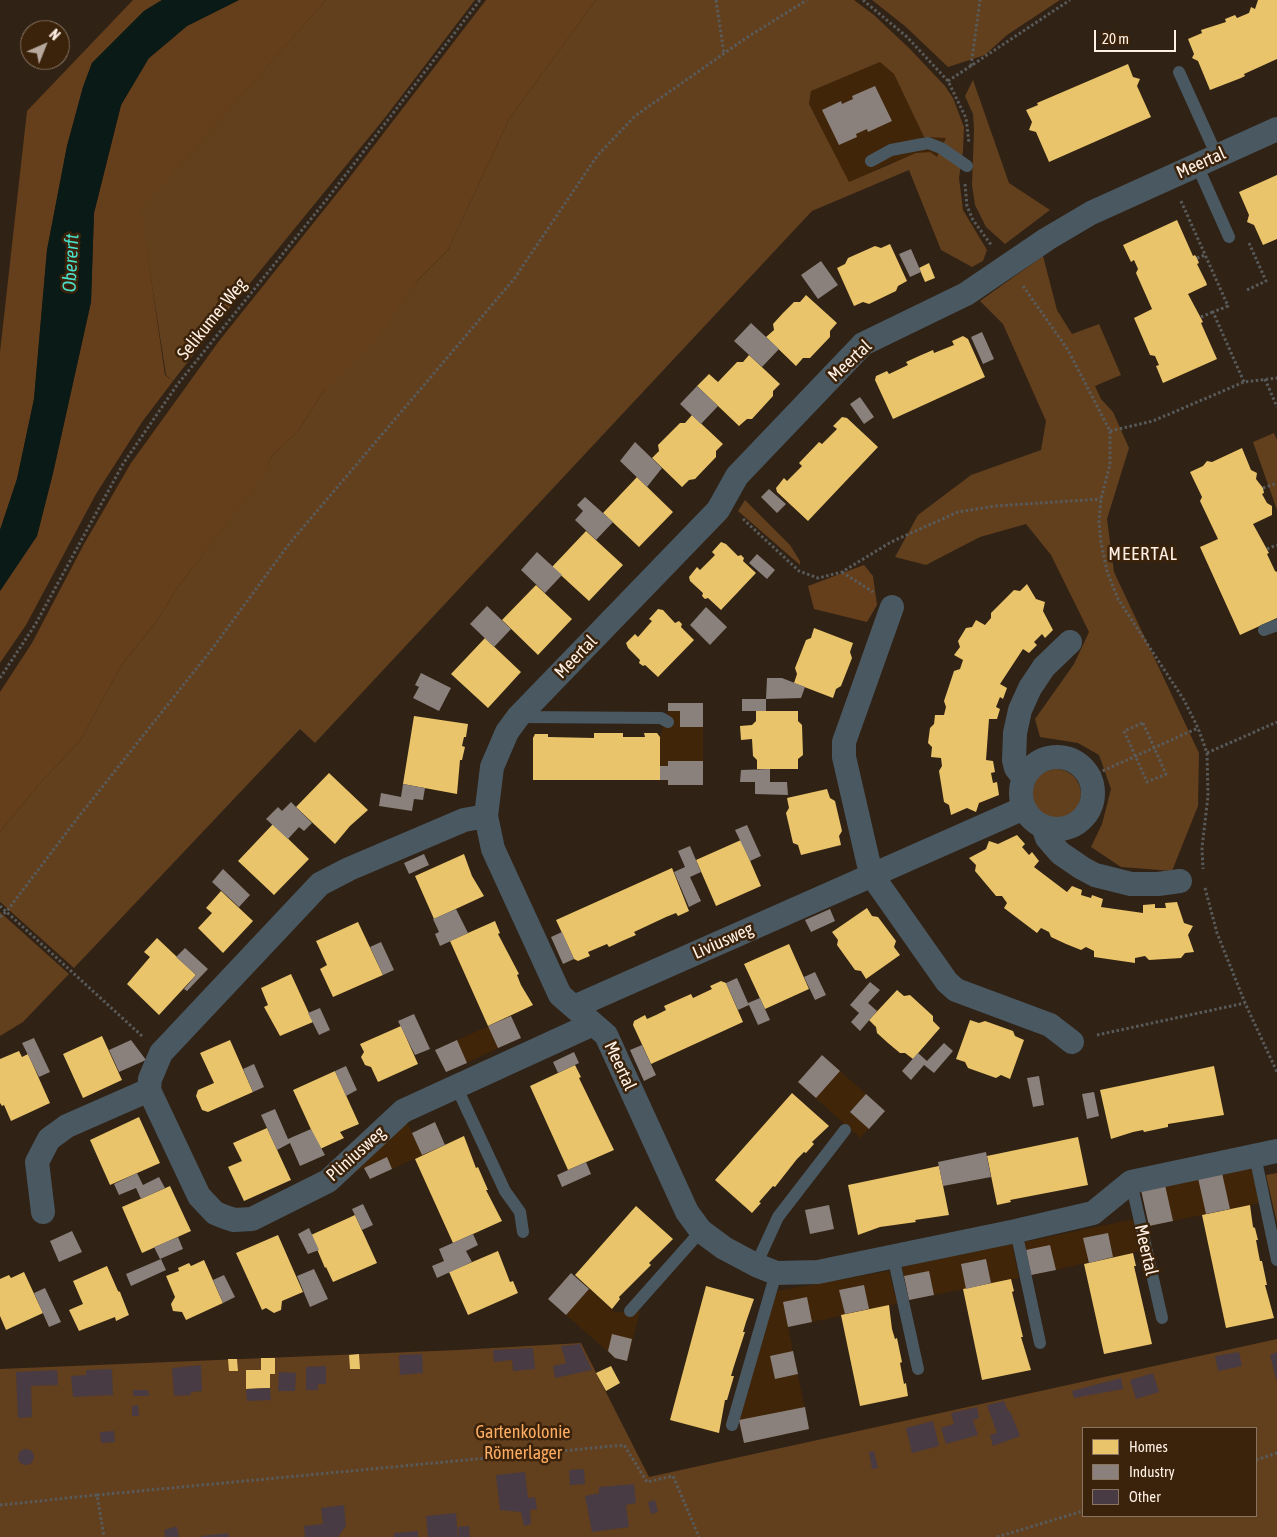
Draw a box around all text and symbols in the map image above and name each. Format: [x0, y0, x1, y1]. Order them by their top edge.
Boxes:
north arrow [20, 20, 70, 70]
scale bar [1097, 20, 1180, 52]
text: N [46, 26, 63, 44]
text: 20 m [1102, 30, 1129, 47]
street label: Meertal [1173, 143, 1229, 183]
water label: Obererft [58, 233, 84, 293]
street label: Selikumer Weg [173, 274, 251, 364]
street label: Meertal [824, 335, 876, 387]
district label: MEERTAL [1107, 543, 1179, 565]
street label: Meertal [550, 631, 602, 683]
street label: Liviusweg [689, 918, 757, 964]
street label: Meertal [599, 1038, 641, 1094]
street label: Pliniusweg [322, 1122, 390, 1186]
street label: Meertal [1130, 1222, 1162, 1278]
park label: Gartenkolonie Römerlager [475, 1421, 571, 1464]
legend [1082, 1427, 1257, 1517]
text: Homes [1129, 1438, 1168, 1455]
text: Industry [1129, 1463, 1175, 1480]
text: Other [1129, 1488, 1161, 1505]

